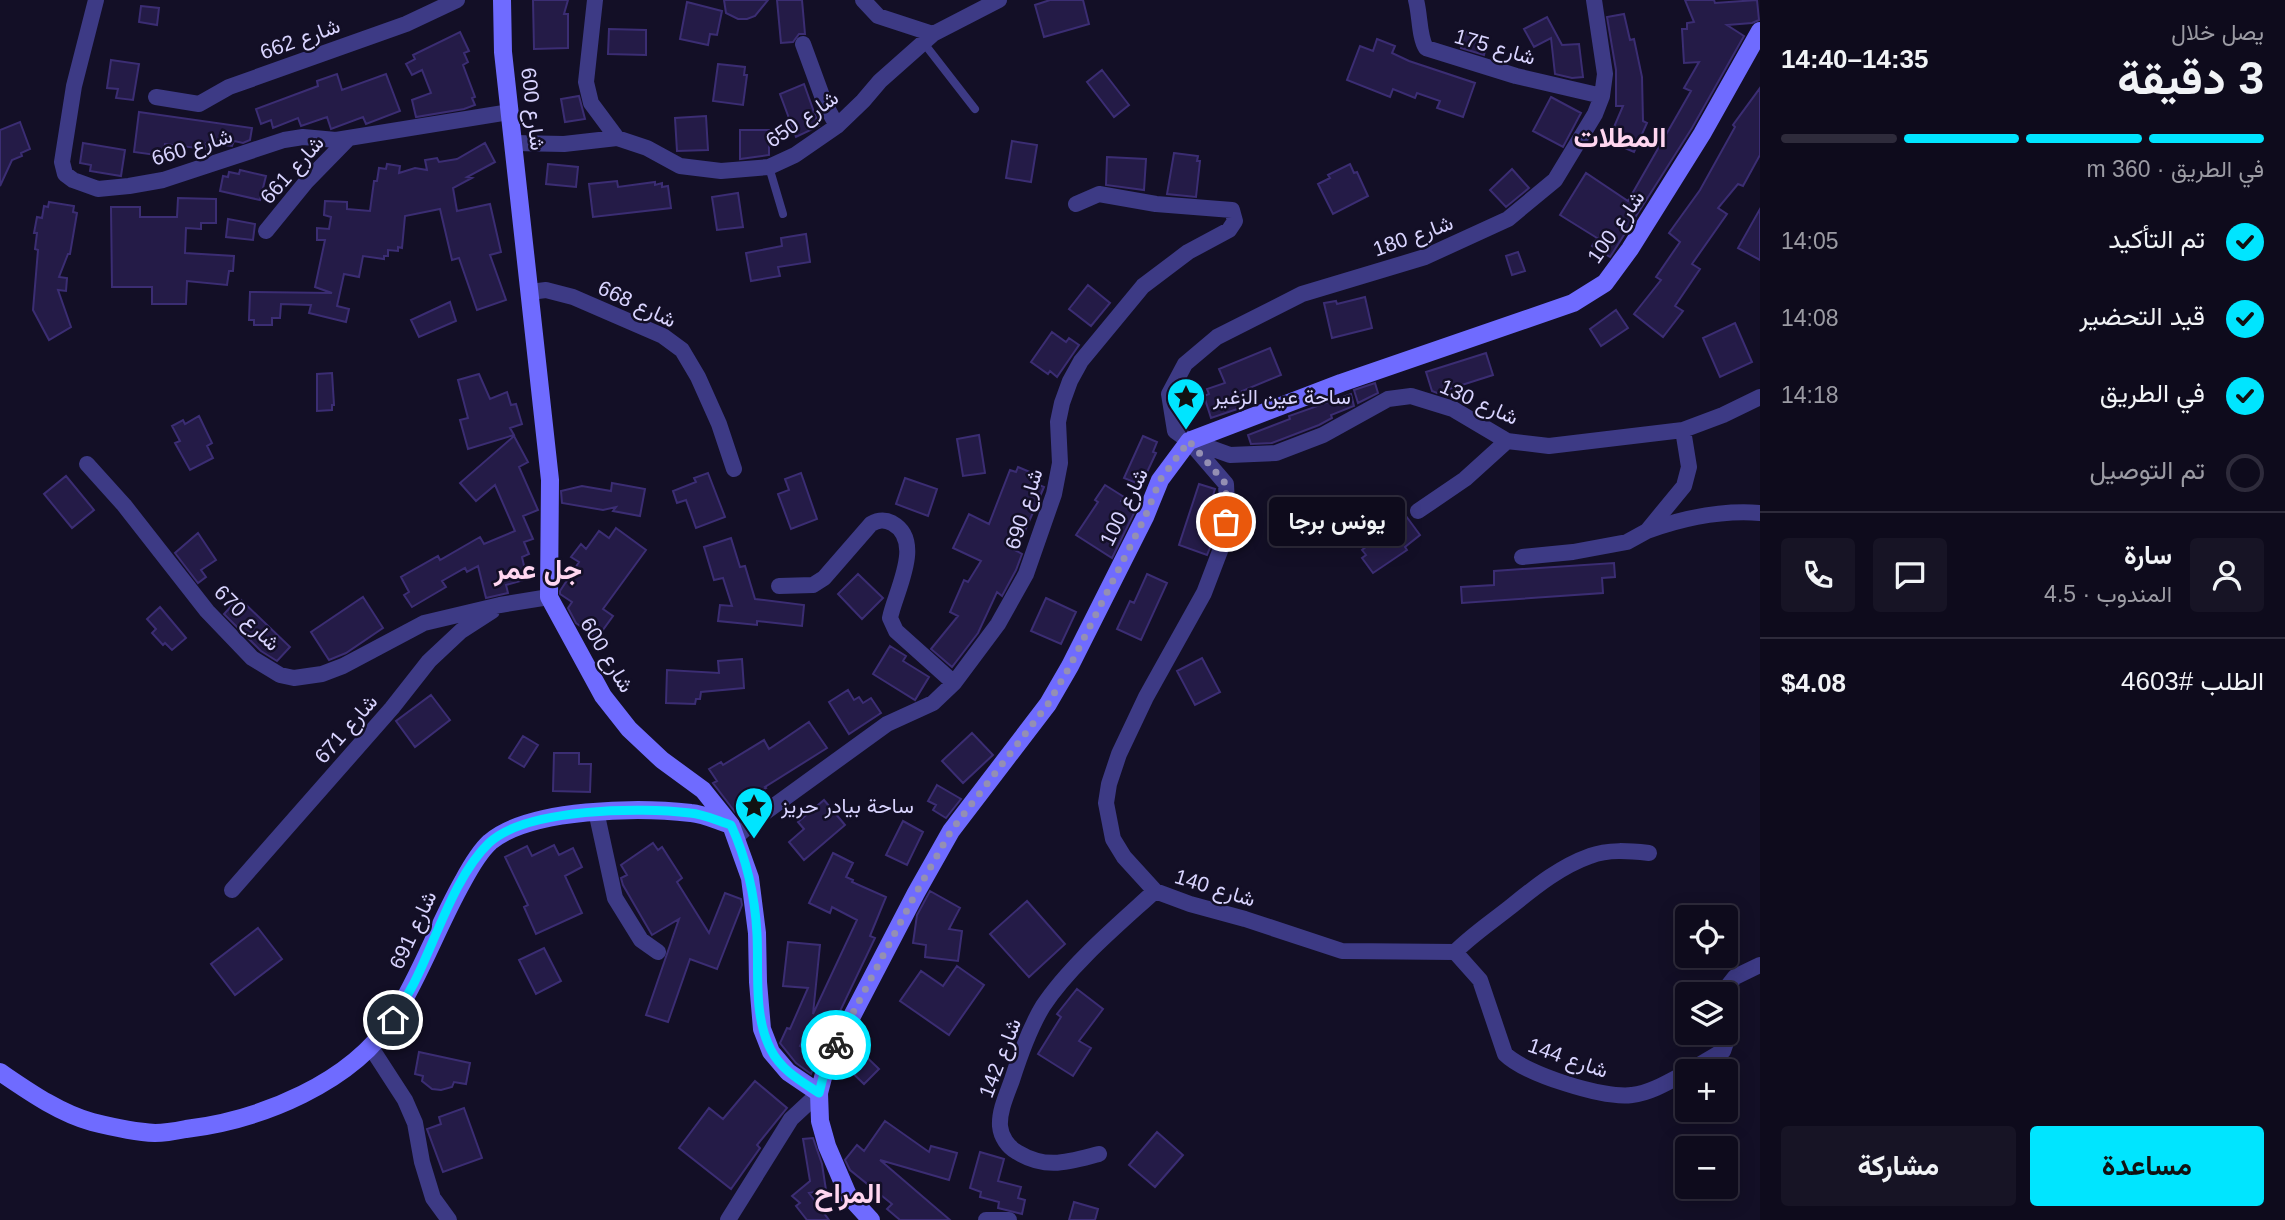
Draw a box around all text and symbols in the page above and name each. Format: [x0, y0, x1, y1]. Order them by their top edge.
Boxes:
street label: شارع 662 [257, 14, 344, 66]
text: يصل خلال [2171, 19, 2264, 45]
street label: شارع 175 [1451, 24, 1538, 72]
text: 14:35–14:40 [1781, 44, 1928, 74]
text: 3 دقيقة [2117, 52, 2264, 104]
street label: شارع 600 [514, 66, 550, 152]
street label: شارع 650 [761, 85, 844, 154]
district label: المطلات [1574, 122, 1666, 153]
street label: شارع 660 [149, 123, 236, 173]
street label: شارع 661 [255, 131, 330, 210]
text: في الطريق · 360 m [2087, 156, 2264, 182]
street label: شارع 100 [1582, 186, 1651, 269]
street label: شارع 180 [1370, 211, 1457, 263]
icon: check [2226, 223, 2264, 261]
text: تم التأكيد [2108, 224, 2205, 254]
text: 14:05 [1781, 228, 1839, 254]
street label: شارع 668 [593, 276, 680, 334]
icon: check [2226, 300, 2264, 338]
text: قيد التحضير [2079, 301, 2205, 331]
text: 14:08 [1781, 305, 1839, 331]
street label: شارع 130 [1435, 374, 1522, 432]
place icon: ساحة عين الزغير [1165, 376, 1207, 431]
icon: check [2226, 377, 2264, 415]
text: في الطريق [2100, 378, 2205, 408]
text: 14:18 [1781, 382, 1839, 408]
place label: ساحة عين الزغير [1212, 385, 1351, 410]
text: تم التوصيل [2089, 455, 2205, 485]
street label: شارع 100 [1095, 464, 1155, 550]
street label: شارع 690 [1000, 466, 1050, 553]
pin [1196, 492, 1256, 552]
callout: يونس برجا [1268, 498, 1404, 546]
icon: bag [1207, 503, 1245, 541]
text: يونس برجا [1288, 508, 1386, 534]
button: phone [1781, 538, 1855, 612]
button: chat [1873, 538, 1947, 612]
button: person [2190, 538, 2264, 612]
text: سارة [2124, 540, 2172, 570]
district label: جل عمر [493, 554, 582, 587]
street label: شارع 670 [208, 580, 285, 657]
text: المندوب · 4.5 [2044, 581, 2172, 607]
street label: شارع 600 [574, 613, 639, 698]
text: الطلب #4603 [2121, 666, 2264, 696]
text: $4.08 [1781, 668, 1846, 698]
street label: شارع 671 [310, 690, 384, 770]
place icon: ساحة بيادر حريز [733, 785, 775, 840]
place label: ساحة بيادر حريز [780, 794, 914, 819]
street label: شارع 140 [1171, 864, 1258, 914]
street label: شارع 691 [385, 887, 443, 974]
map controls [1675, 905, 1738, 1199]
button: locate [1675, 905, 1738, 968]
button: layers [1675, 982, 1738, 1045]
pin [363, 990, 423, 1050]
icon: home [374, 1001, 412, 1039]
courier [801, 1010, 871, 1080]
street label: شارع 142 [974, 1015, 1028, 1102]
icon: bike [817, 1026, 855, 1064]
street label: شارع 144 [1524, 1033, 1611, 1085]
button: + [1675, 1059, 1738, 1122]
button: مشاركة [1781, 1126, 2016, 1206]
button: مساعدة [2030, 1126, 2264, 1206]
button: − [1675, 1136, 1738, 1199]
district label: المراح [814, 1178, 882, 1212]

